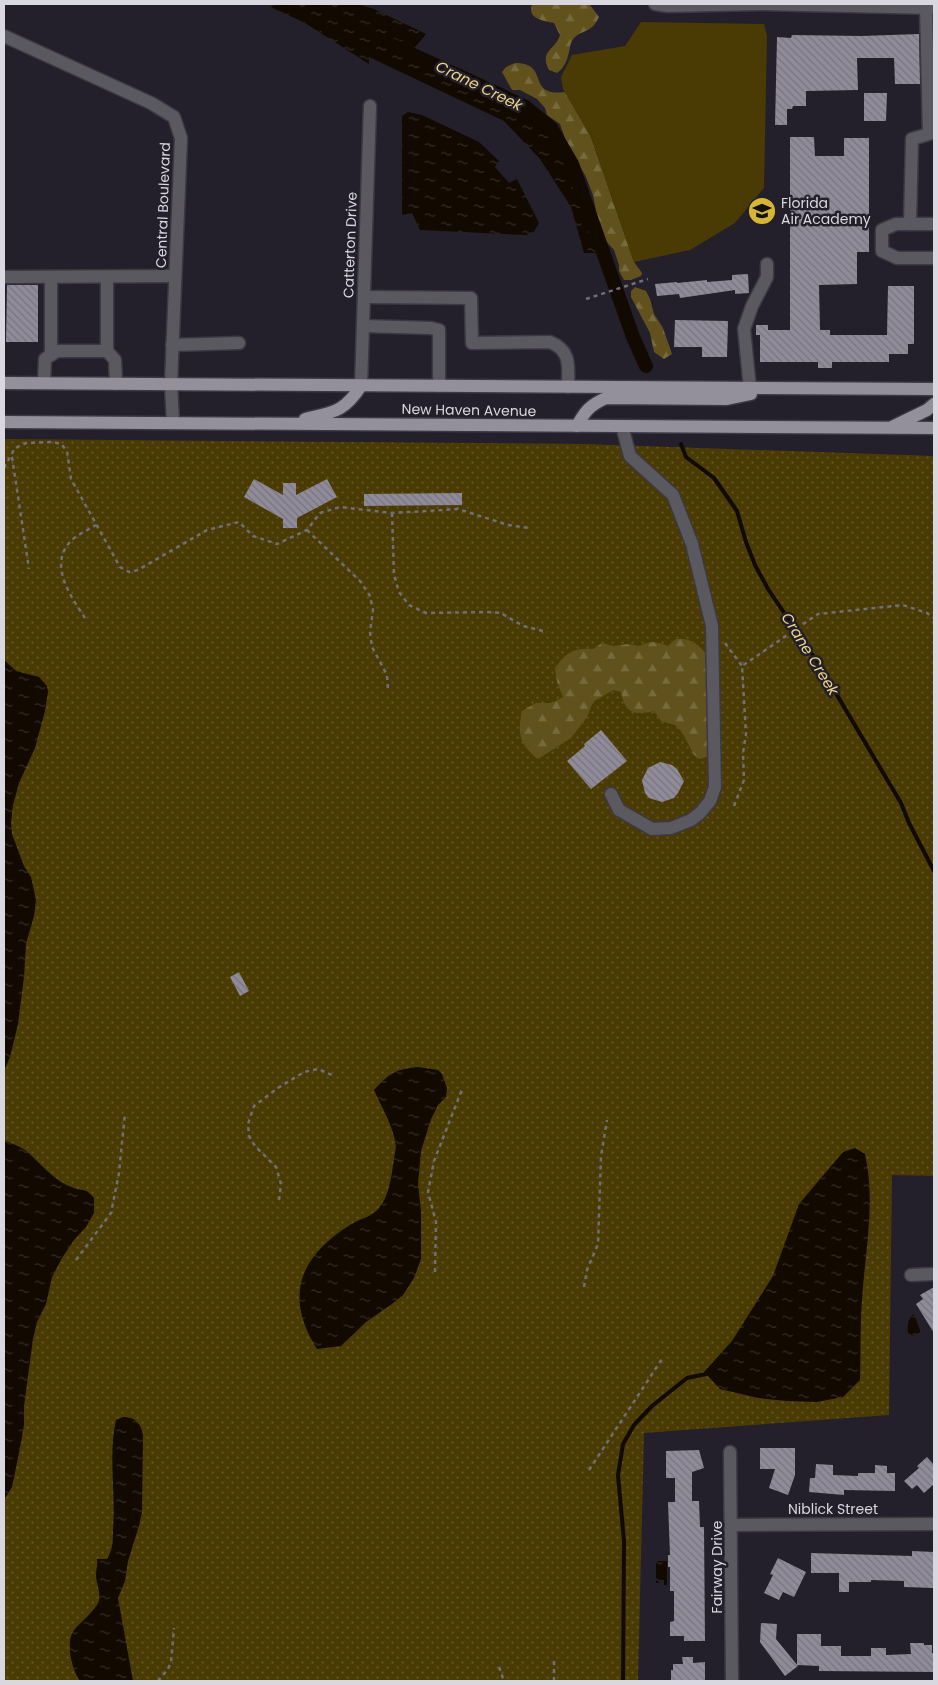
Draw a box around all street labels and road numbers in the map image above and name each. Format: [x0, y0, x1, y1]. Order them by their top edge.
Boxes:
street label: Central Boulevard [151, 142, 175, 268]
street label: Catterton Drive [338, 191, 362, 298]
street label: New Haven Avenue [401, 399, 537, 421]
street label: Niblick Street [788, 1499, 878, 1519]
street label: Fairway Drive [707, 1520, 727, 1613]

